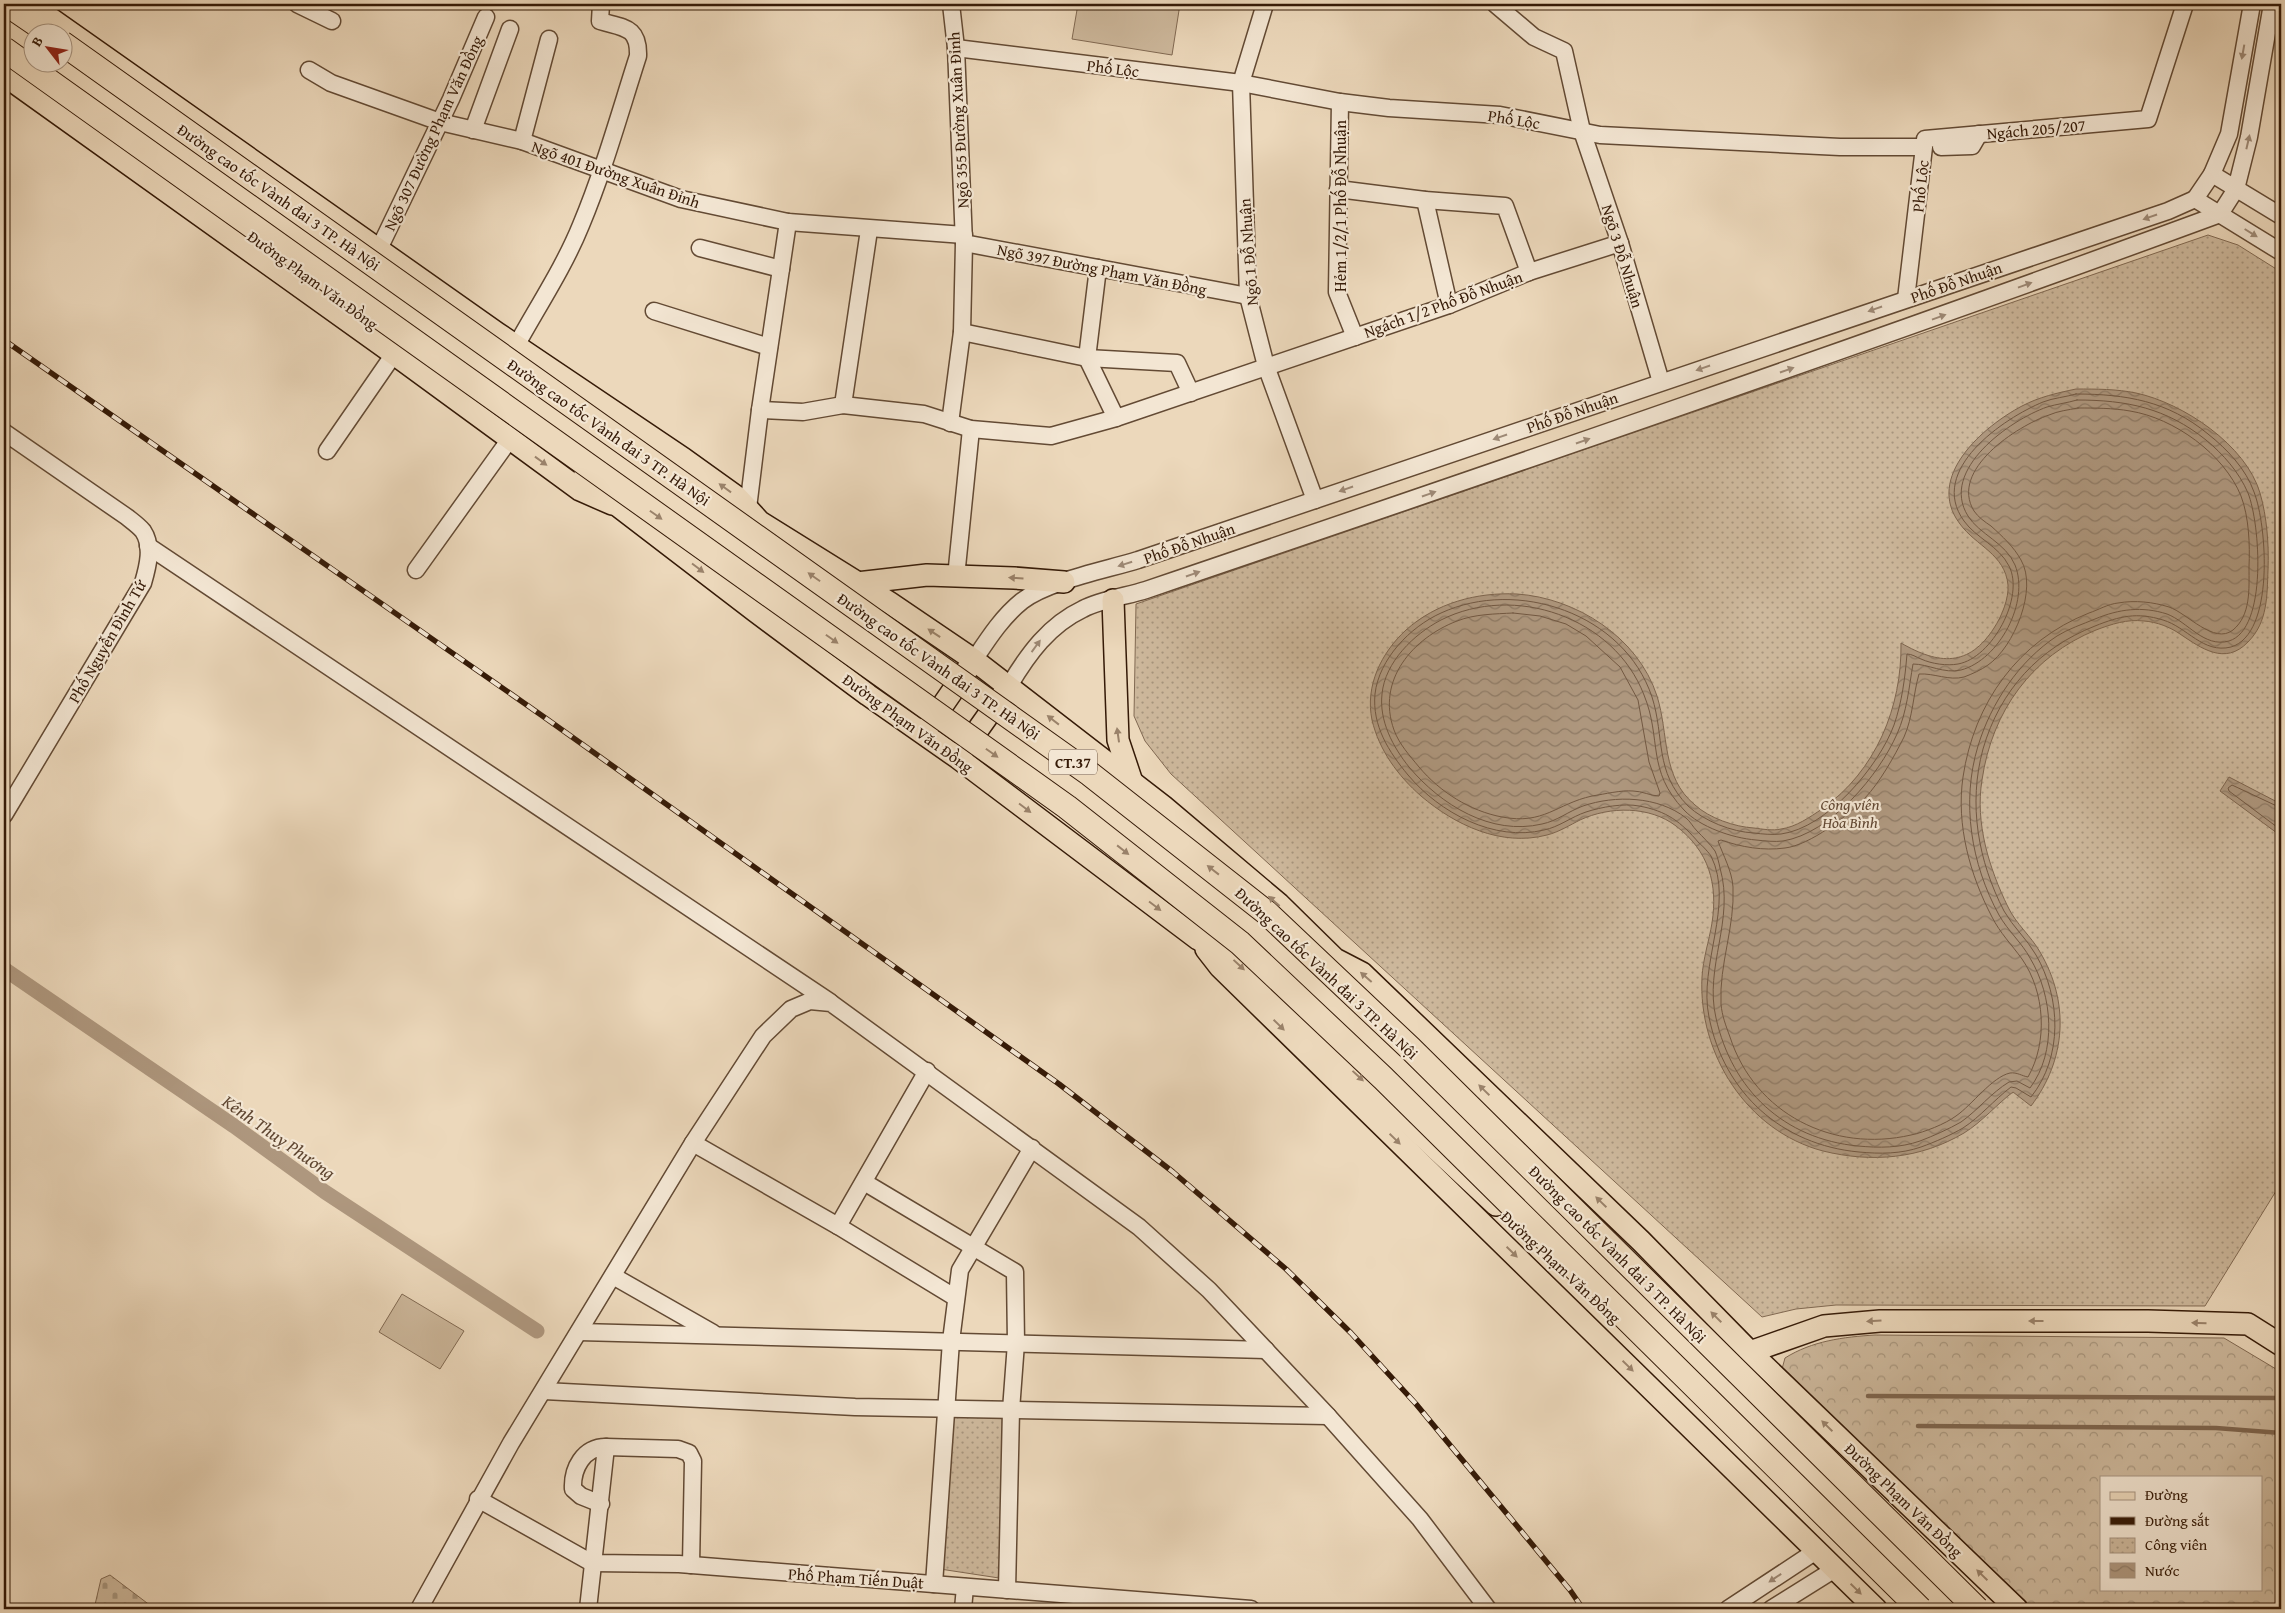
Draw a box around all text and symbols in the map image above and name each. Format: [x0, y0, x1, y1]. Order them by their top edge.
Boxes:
north arrow [22, 22, 72, 72]
street label: Ngõ 307 Đường Phạm Văn Đồng [377, 31, 489, 235]
street label: Ngõ 355 Đường Xuân Đỉnh [941, 31, 975, 209]
text: B [26, 32, 48, 50]
one-way arrow [2239, 44, 2247, 60]
street label: Phố Lộc [1086, 53, 1140, 83]
street label: Phố Lộc [1486, 103, 1542, 135]
street label: Ngách 205/207 [1986, 113, 2087, 145]
street label: Đường cao tốc Vành đai 3 TP. Hà Nội [173, 117, 386, 277]
street label: Hẻm 1/2/1 Phố Đỗ Nhuận [1328, 120, 1352, 292]
street label: Ngõ 401 Đường Xuân Đỉnh [529, 134, 703, 214]
one-way arrow [2244, 134, 2252, 149]
street label: Phố Lộc [1905, 159, 1935, 213]
street label: Ngõ 1 Đỗ Nhuận [1232, 198, 1264, 306]
street label: Ngõ 3 Đỗ Nhuận [1596, 201, 1650, 311]
one-way arrow [2142, 213, 2157, 221]
street label: Đường Phạm Văn Đồng [243, 224, 383, 336]
one-way arrow [2244, 228, 2257, 238]
street label: Ngõ 397 Đường Phạm Văn Đồng [995, 237, 1209, 301]
street label: Phố Đỗ Nhuận [1907, 255, 2005, 309]
street label: Ngách 1/2 Phố Đỗ Nhuận [1360, 264, 1526, 344]
one-way arrow [2018, 281, 2033, 288]
one-way arrow [1868, 306, 1883, 313]
one-way arrow [1932, 313, 1947, 320]
street label: Đường cao tốc Vành đai 3 TP. Hà Nội [503, 352, 716, 512]
one-way arrow [1695, 364, 1710, 372]
one-way arrow [1780, 365, 1795, 373]
street label: Phố Đỗ Nhuận [1523, 385, 1621, 439]
one-way arrow [1492, 434, 1507, 441]
one-way arrow [1576, 437, 1591, 445]
one-way arrow [534, 456, 548, 466]
one-way arrow [718, 483, 732, 493]
one-way arrow [1338, 486, 1353, 494]
one-way arrow [1422, 490, 1437, 498]
one-way arrow [649, 510, 663, 520]
street label: Phố Đỗ Nhuận [1140, 516, 1238, 570]
one-way arrow [1118, 561, 1133, 569]
one-way arrow [691, 563, 705, 573]
one-way arrow [1186, 570, 1201, 578]
one-way arrow [807, 572, 821, 582]
street label: Phố Nguyễn Đình Tứ [62, 574, 153, 707]
one-way arrow [1007, 574, 1023, 582]
street label: Đường cao tốc Vành đai 3 TP. Hà Nội [833, 586, 1046, 746]
one-way arrow [927, 628, 940, 638]
one-way arrow [825, 634, 838, 644]
one-way arrow [1031, 640, 1042, 653]
street label: Đường Phạm Văn Đồng [838, 667, 978, 779]
one-way arrow [1046, 714, 1059, 725]
one-way arrow [1114, 727, 1122, 743]
one-way arrow [986, 748, 999, 758]
road number: CT.37 [1049, 750, 1097, 774]
park label: Công viên Hòa Bình [1820, 792, 1880, 834]
one-way arrow [1018, 803, 1031, 814]
one-way arrow [1116, 845, 1129, 856]
one-way arrow [1207, 865, 1220, 876]
street label: Đường cao tốc Vành đai 3 TP. Hà Nội [1230, 881, 1424, 1065]
one-way arrow [1268, 895, 1281, 906]
one-way arrow [1148, 901, 1162, 911]
one-way arrow [1233, 959, 1245, 971]
one-way arrow [1360, 972, 1373, 983]
one-way arrow [1273, 1019, 1285, 1031]
one-way arrow [1351, 1070, 1363, 1082]
one-way arrow [1478, 1084, 1490, 1096]
water label: Kênh Thuỵ Phương [216, 1087, 341, 1186]
one-way arrow [1389, 1133, 1401, 1145]
street label: Đường cao tốc Vành đai 3 TP. Hà Nội [1524, 1160, 1713, 1349]
one-way arrow [1595, 1196, 1607, 1208]
street label: Đường Phạm Văn Đồng [1496, 1205, 1626, 1329]
one-way arrow [1505, 1246, 1517, 1258]
one-way arrow [1710, 1311, 1722, 1323]
one-way arrow [2028, 1317, 2044, 1325]
one-way arrow [1866, 1318, 1882, 1326]
one-way arrow [2191, 1318, 2207, 1326]
one-way arrow [1621, 1360, 1633, 1372]
one-way arrow [1821, 1420, 1833, 1432]
street label: Đường Phạm Văn Đồng [1839, 1437, 1969, 1563]
legend [2100, 1476, 2262, 1590]
text: Đường [2145, 1484, 2188, 1505]
text: Đường sắt [2145, 1510, 2210, 1531]
text: Công viên [2145, 1534, 2208, 1555]
text: Nước [2145, 1560, 2180, 1581]
street label: Phố Phạm Tiến Duật [787, 1561, 925, 1595]
one-way arrow [1976, 1569, 1988, 1581]
one-way arrow [1769, 1573, 1782, 1583]
one-way arrow [1849, 1583, 1861, 1595]

